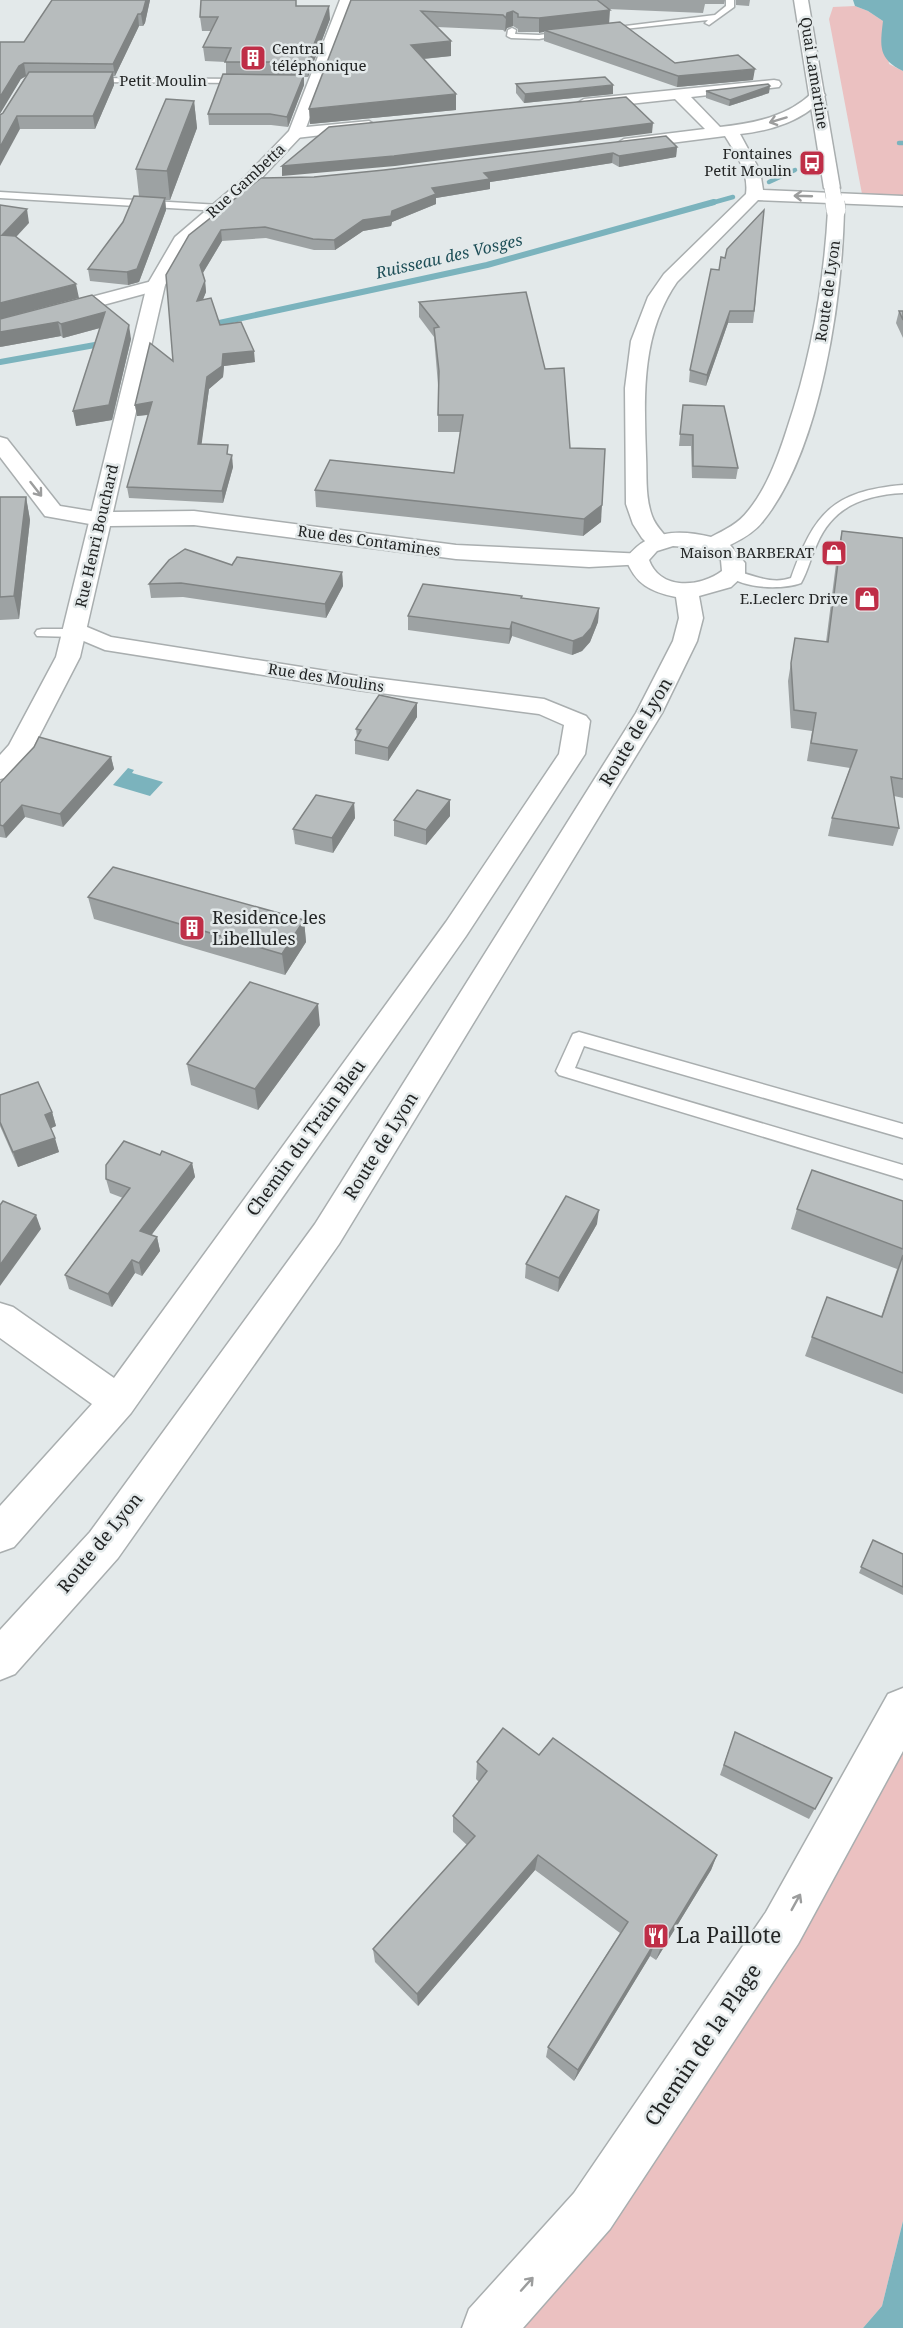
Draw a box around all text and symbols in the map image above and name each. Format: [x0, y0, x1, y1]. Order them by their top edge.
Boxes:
street label: Quai Lamartine [796, 15, 834, 130]
place label: Central téléphonique [272, 38, 367, 75]
building icon: Central téléphonique [238, 43, 268, 73]
street label: Petit Moulin [119, 70, 207, 90]
one-way arrow [769, 115, 788, 126]
street label: Rue Gambetta [202, 139, 289, 222]
place label: Fontaines Petit Moulin [704, 143, 792, 180]
bus stop icon: Fontaines Petit Moulin [797, 148, 827, 178]
one-way arrow [793, 191, 813, 202]
water label: Ruisseau des Vosges [372, 228, 525, 284]
street label: Route de Lyon [810, 239, 844, 343]
street label: Rue Henri Bouchard [70, 462, 122, 609]
one-way arrow [30, 481, 43, 497]
street label: Rue des Contamines [296, 520, 442, 560]
shop icon: Maison BARBERAT [819, 538, 849, 568]
place label: Maison BARBERAT [680, 542, 814, 562]
shop icon: E.Leclerc Drive [852, 584, 882, 614]
place label: E.Leclerc Drive [740, 588, 848, 608]
street label: Rue des Moulins [267, 658, 386, 696]
street label: Route de Lyon [593, 672, 677, 790]
place label: Residence les Libellules [212, 905, 326, 950]
building icon: Residence les Libellules [177, 913, 207, 943]
street label: Chemin du Train Bleu [240, 1054, 371, 1221]
street label: Route de Lyon [338, 1087, 423, 1204]
street label: Route de Lyon [51, 1487, 147, 1598]
one-way arrow [790, 1894, 802, 1911]
restaurant icon: La Paillote [641, 1921, 671, 1951]
place label: La Paillote [676, 1921, 781, 1949]
street label: Chemin de la Plage [637, 1958, 767, 2131]
one-way arrow [520, 2277, 534, 2292]

